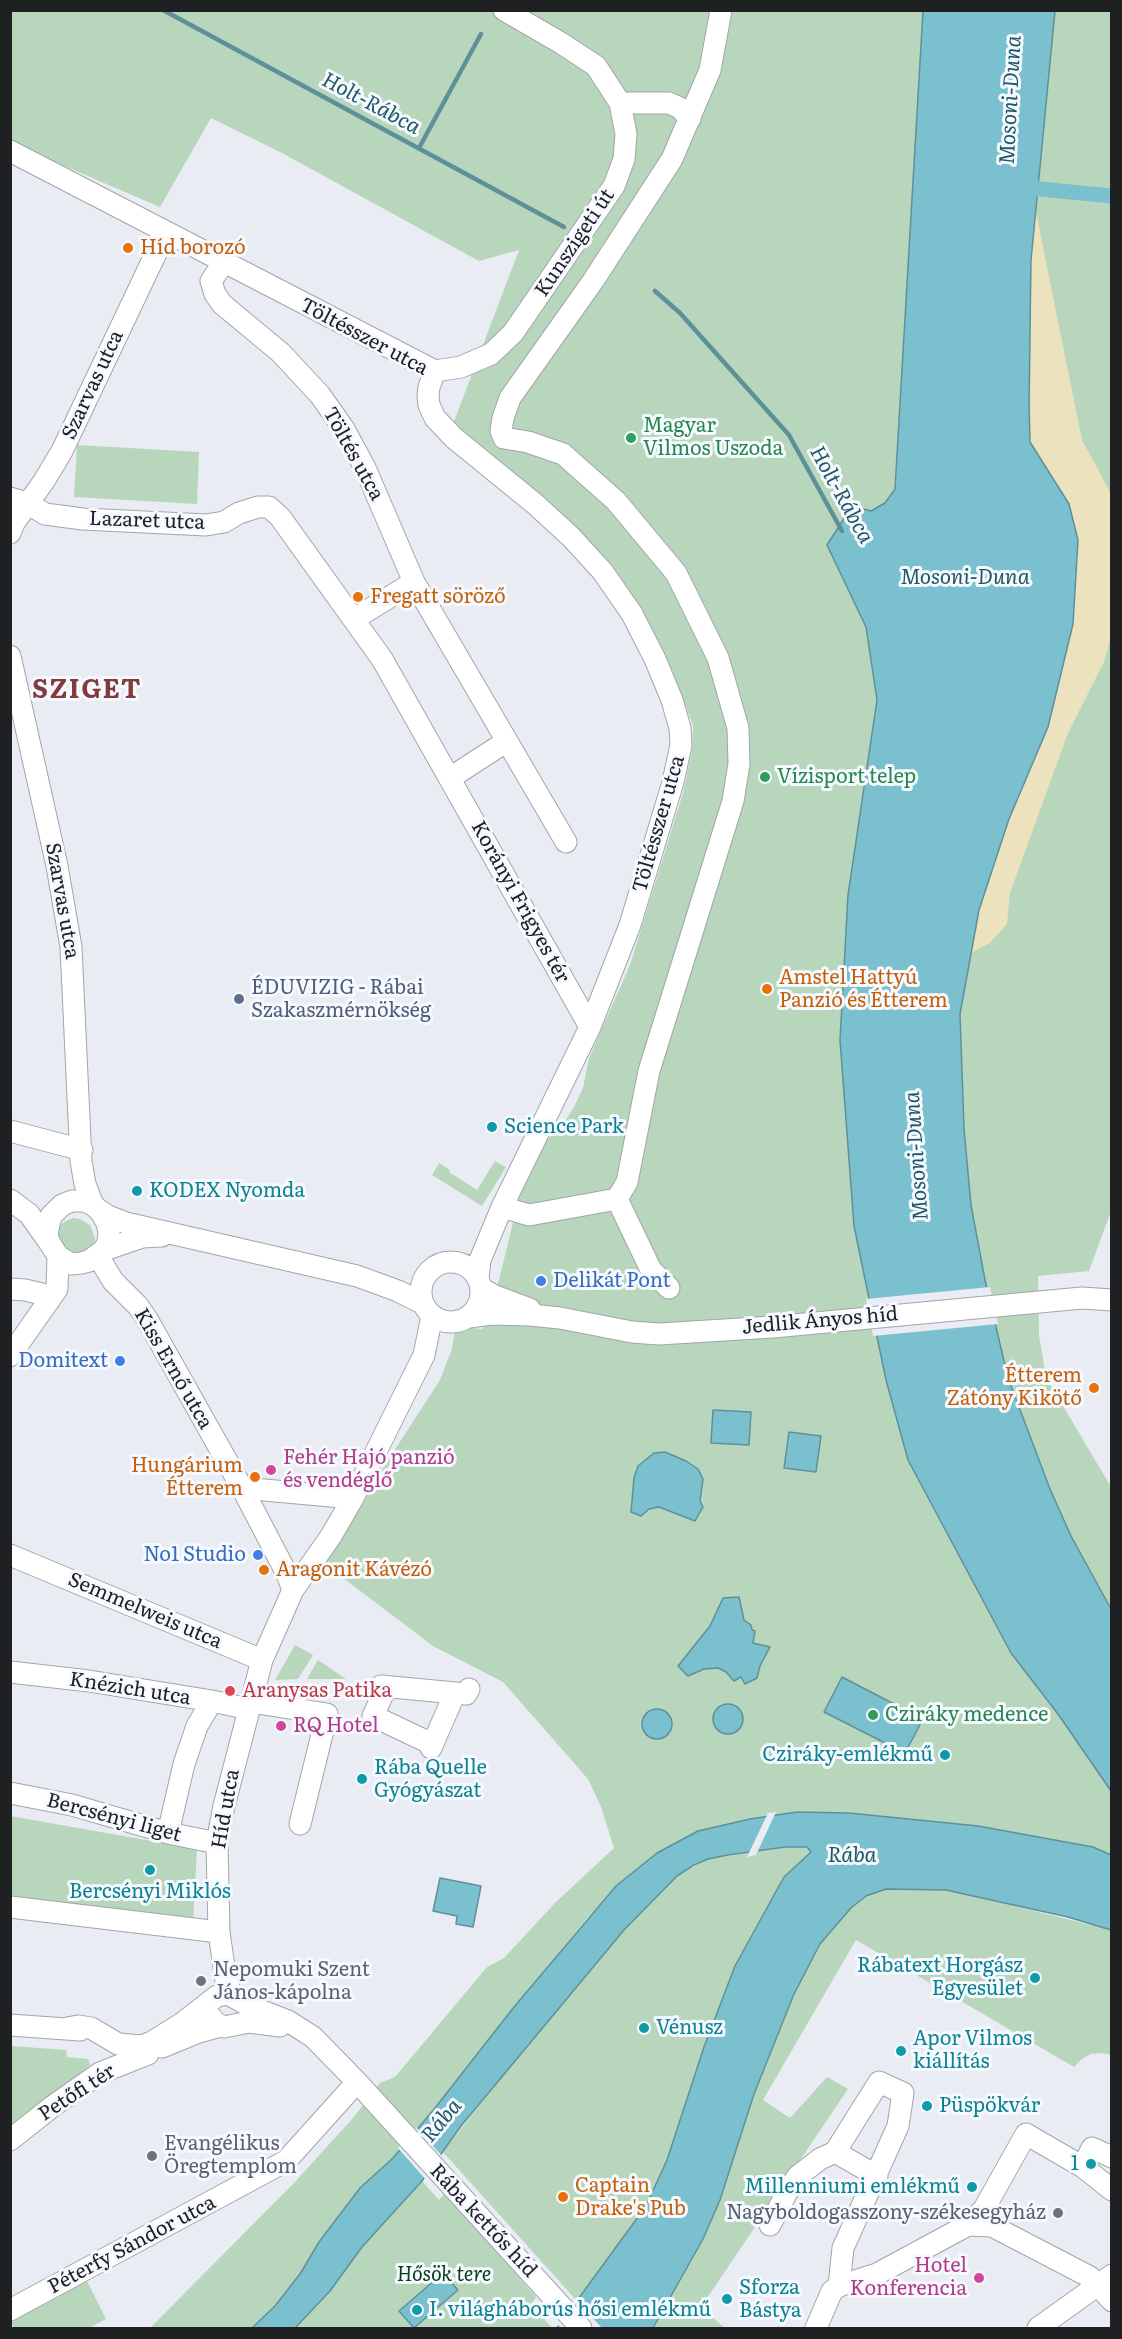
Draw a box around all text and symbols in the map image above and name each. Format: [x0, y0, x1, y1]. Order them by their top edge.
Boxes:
water label: Mosoni-Duna [995, 35, 1027, 165]
water label: Holt-Rábca [318, 68, 424, 140]
street label: Kunszigeti út [530, 184, 620, 302]
place label: Híd borozó [140, 236, 246, 260]
marker: Híd borozó [121, 241, 135, 255]
street label: Töltésszer utca [296, 293, 432, 381]
street label: Szarvas utca [57, 327, 129, 443]
street label: Töltés utca [317, 403, 389, 505]
place label: Magyar Vilmos Uszoda [643, 414, 783, 461]
marker: Magyar Vilmos Uszoda [624, 431, 638, 445]
water label: Holt-Rábca [804, 442, 878, 548]
street label: Lazaret utca [89, 507, 205, 535]
water label: Mosoni-Duna [900, 565, 1030, 591]
place label: Fregatt söröző [370, 585, 506, 609]
marker: Fregatt söröző [351, 590, 365, 604]
district label: SZIGET [32, 674, 142, 706]
street label: Töltésszer utca [628, 753, 690, 895]
place label: Vízisport telep [777, 765, 916, 789]
marker: Vízisport telep [758, 770, 772, 784]
street label: Korányi Frigyes tér [466, 817, 574, 987]
street label: Szarvas utca [40, 841, 84, 961]
place label: Amstel Hattyú Panzió és Étterem [779, 966, 948, 1013]
place label: ÉDUVIZIG - Rábai Szakaszmérnökség [251, 976, 431, 1023]
marker: Amstel Hattyú Panzió és Étterem [760, 982, 774, 996]
marker: ÉDUVIZIG - Rábai Szakaszmérnökség [232, 992, 246, 1006]
water label: Mosoni-Duna [900, 1091, 934, 1221]
place label: Science Park [504, 1115, 624, 1139]
marker: Science Park [485, 1120, 499, 1134]
place label: KODEX Nyomda [149, 1179, 305, 1203]
marker: KODEX Nyomda [130, 1184, 144, 1198]
place label: Delikát Pont [553, 1269, 670, 1293]
marker: Delikát Pont [534, 1274, 548, 1288]
street label: Jedlik Ányos híd [741, 1302, 899, 1340]
street label: Kiss Ernő utca [129, 1304, 217, 1434]
place label: Domitext [18, 1349, 108, 1373]
marker: Domitext [113, 1354, 127, 1368]
place label: Étterem Zátóny Kikötő [947, 1364, 1082, 1411]
marker: Étterem Zátóny Kikötő [1087, 1381, 1101, 1395]
place label: Fehér Hajó panzió és vendéglő [283, 1446, 455, 1493]
place label: Hungárium Étterem [131, 1454, 243, 1501]
marker: Fehér Hajó panzió és vendéglő [264, 1463, 278, 1477]
marker: Hungárium Étterem [248, 1470, 262, 1484]
place label: No1 Studio [144, 1543, 246, 1567]
marker: No1 Studio [251, 1548, 265, 1562]
place label: Aragonit Kávézó [276, 1558, 432, 1582]
marker: Aragonit Kávézó [257, 1563, 271, 1577]
street label: Semmelweis utca [64, 1568, 226, 1654]
street label: Knézich utca [67, 1668, 193, 1710]
place label: Aranysas Patika [242, 1679, 392, 1703]
marker: Aranysas Patika [223, 1684, 237, 1698]
place label: Cziráky medence [885, 1703, 1048, 1727]
marker: Cziráky medence [866, 1708, 880, 1722]
place label: RQ Hotel [293, 1714, 379, 1738]
marker: RQ Hotel [274, 1719, 288, 1733]
place label: Cziráky-emlékmű [762, 1743, 933, 1767]
marker: Cziráky-emlékmű [938, 1748, 952, 1762]
place label: Rába Quelle Gyógyászat [374, 1756, 487, 1803]
street label: Híd utca [207, 1767, 245, 1851]
marker: Rába Quelle Gyógyászat [355, 1772, 369, 1786]
street label: Bercsényi liget [44, 1788, 184, 1848]
water label: Rába [828, 1843, 876, 1869]
marker: Bercsényi Miklós [143, 1863, 157, 1877]
place label: Bercsényi Miklós [69, 1880, 231, 1904]
place label: Rábatext Horgász Egyesület [857, 1954, 1023, 2001]
place label: Nepomuki Szent János-kápolna [213, 1958, 370, 2005]
marker: Rábatext Horgász Egyesület [1028, 1971, 1042, 1985]
marker: Nepomuki Szent János-kápolna [194, 1974, 208, 1988]
place label: Vénusz [656, 2016, 723, 2040]
marker: Vénusz [637, 2021, 651, 2035]
place label: Apor Vilmos kiállítás [913, 2027, 1032, 2074]
marker: Apor Vilmos kiállítás [894, 2044, 908, 2058]
street label: Petőfi tér [34, 2059, 120, 2127]
water label: Rába [417, 2094, 467, 2148]
place label: Püspökvár [939, 2094, 1040, 2118]
marker: Püspökvár [920, 2099, 934, 2113]
place label: Evangélikus Öregtemplom [164, 2132, 297, 2179]
marker: Evangélikus Öregtemplom [145, 2149, 159, 2163]
place label: 1 [1071, 2152, 1079, 2176]
marker: 1 [1084, 2157, 1098, 2171]
street label: Rába kettős híd [424, 2159, 542, 2283]
place label: Captain Drake's Pub [575, 2174, 686, 2221]
place label: Millenniumi emlékmű [745, 2175, 960, 2199]
marker: Millenniumi emlékmű [965, 2180, 979, 2194]
marker: Captain Drake's Pub [556, 2190, 570, 2204]
street label: Péterfy Sándor utca [44, 2191, 220, 2299]
place label: Nagyboldogasszony-székesegyház [726, 2201, 1046, 2225]
marker: Nagyboldogasszony-székesegyház [1051, 2206, 1065, 2220]
place label: Hotel Konferencia [850, 2254, 967, 2301]
park label: Hősök tere [397, 2263, 491, 2287]
marker: Hotel Konferencia [972, 2271, 986, 2285]
place label: Sforza Bástya [739, 2276, 802, 2323]
marker: Sforza Bástya [720, 2292, 734, 2306]
place label: I. világháborús hősi emlékmű [429, 2298, 711, 2322]
marker: I. világháborús hősi emlékmű [410, 2303, 424, 2317]

